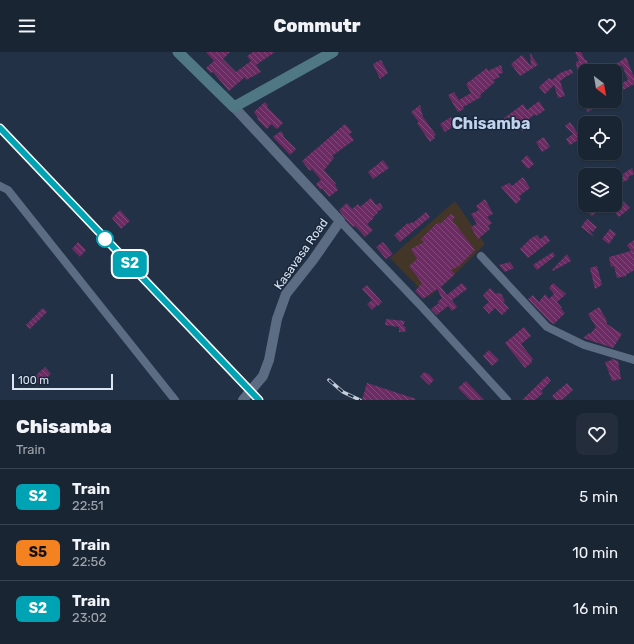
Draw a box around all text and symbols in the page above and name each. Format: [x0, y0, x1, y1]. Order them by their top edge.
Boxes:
icon: menu [16, 15, 38, 37]
text: Commutr [273, 15, 361, 37]
icon: heart [596, 15, 618, 37]
north arrow [578, 64, 622, 108]
map controls [578, 64, 622, 212]
district label: Chisamba [452, 114, 530, 133]
button: locate [578, 116, 622, 160]
button: layers [578, 168, 622, 212]
street label: Kasavasa Road [271, 216, 331, 292]
unlabelled marker [96, 230, 114, 248]
line badge: S2 [112, 251, 148, 277]
text: S2 [121, 255, 139, 272]
scale bar [12, 372, 113, 391]
text: 100 m [18, 374, 49, 387]
button: heart [576, 413, 618, 455]
text: Chisamba [16, 415, 112, 438]
text: Train [16, 442, 46, 457]
text: Train [72, 480, 110, 498]
text: S2 [29, 488, 47, 505]
text: 5 min [579, 488, 618, 506]
text: 22:51 [72, 498, 104, 513]
text: Train [72, 536, 110, 554]
text: S5 [29, 544, 47, 561]
text: 10 min [572, 544, 618, 562]
text: 22:56 [72, 554, 106, 569]
text: Train [72, 592, 110, 610]
text: S2 [29, 600, 47, 617]
text: 16 min [573, 600, 618, 618]
text: 23:02 [72, 610, 107, 625]

